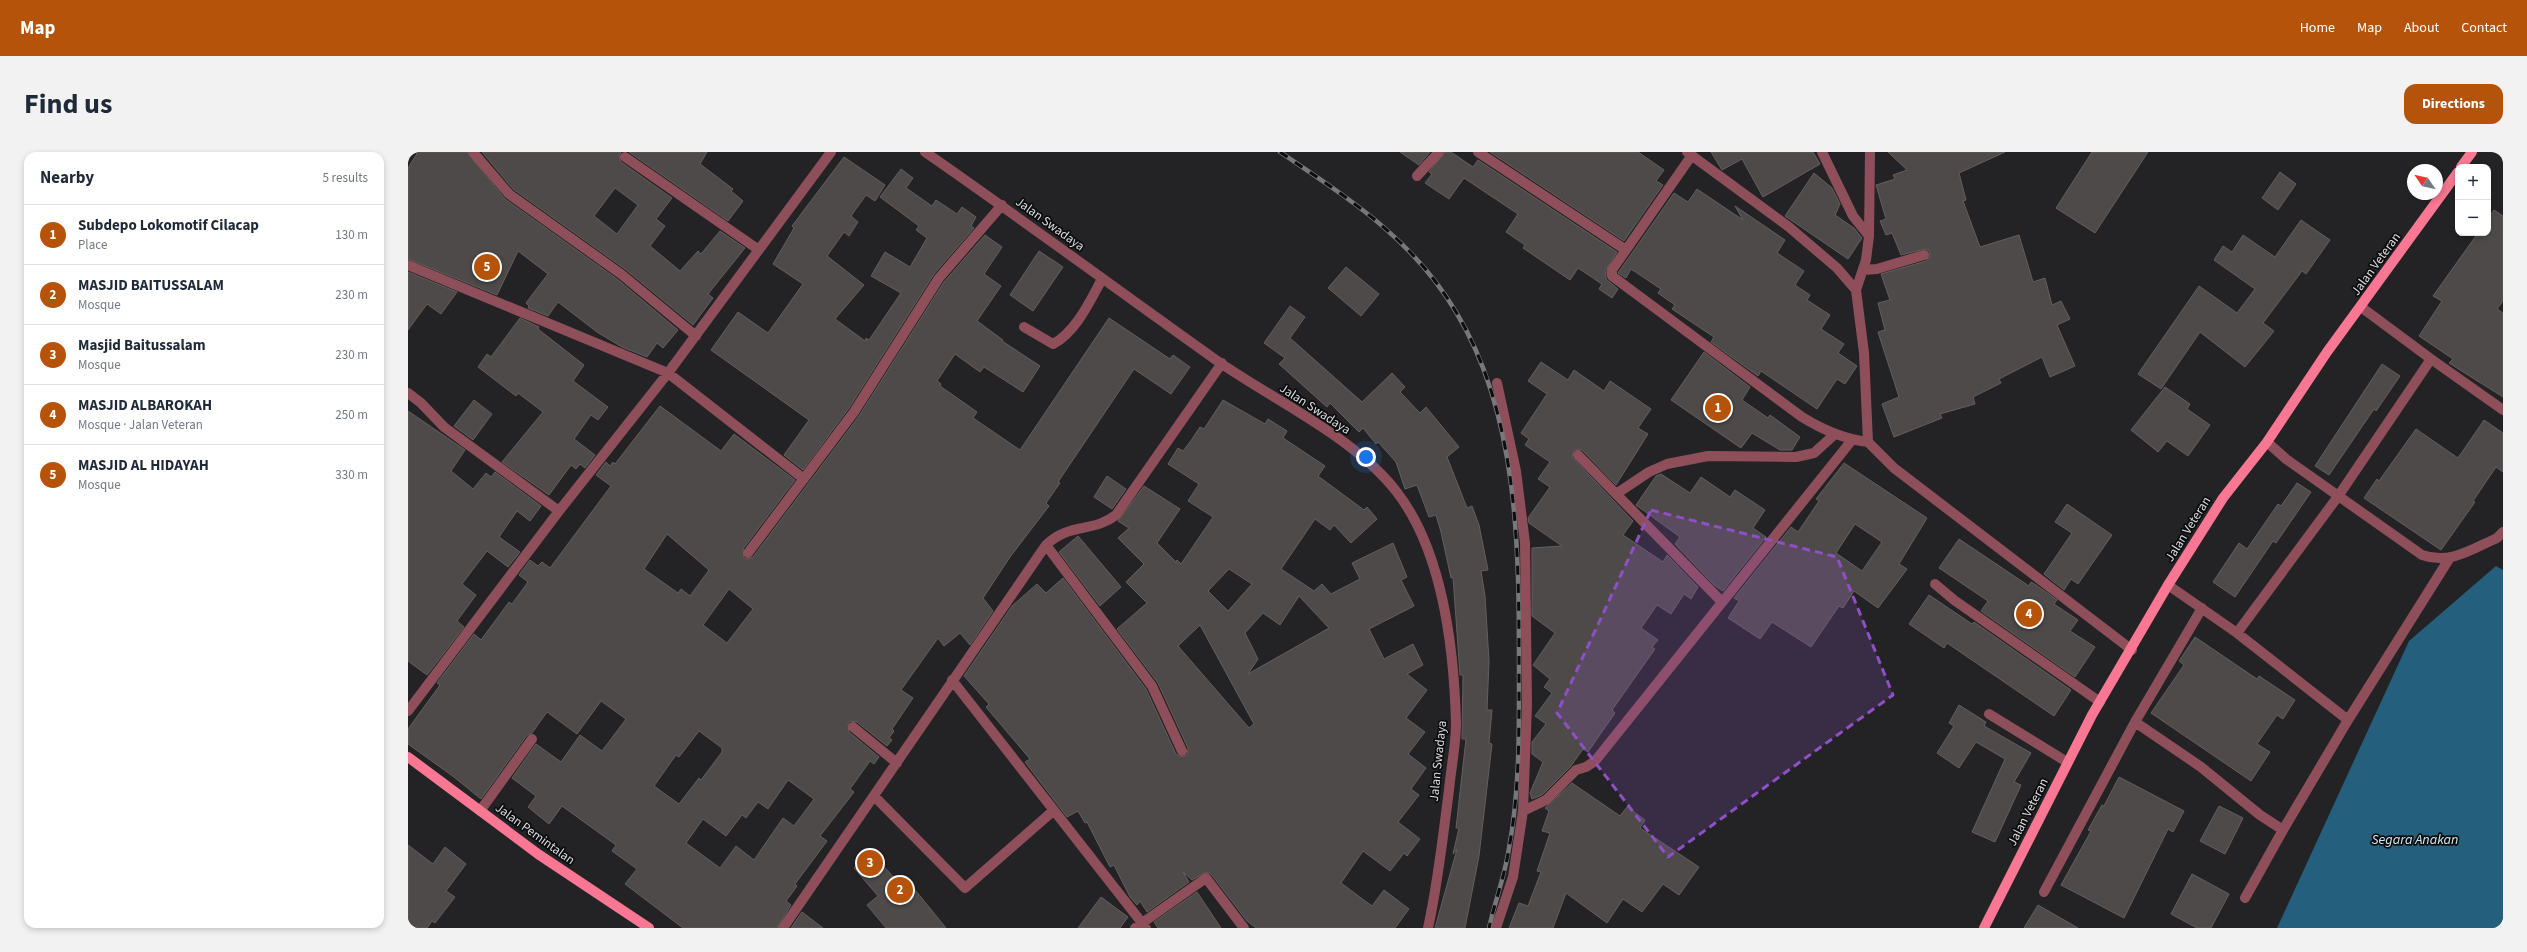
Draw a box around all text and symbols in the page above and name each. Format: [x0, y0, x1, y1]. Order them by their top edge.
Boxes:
text: Map [20, 15, 55, 42]
text: Home [2300, 18, 2335, 38]
text: Map [2357, 18, 2382, 38]
text: About [2404, 18, 2439, 38]
text: Contact [2461, 18, 2507, 38]
text: Find us [24, 84, 112, 124]
button: Directions [2404, 84, 2503, 124]
north arrow [2407, 164, 2443, 200]
map controls [2455, 164, 2491, 236]
button: + [2455, 164, 2491, 200]
text: Nearby [40, 166, 94, 190]
text: 5 results [323, 169, 368, 187]
street label: Jalan Swadaya [1012, 193, 1088, 255]
button: − [2455, 200, 2491, 236]
text: Subdepo Lokomotif Cilacap [78, 215, 259, 236]
text: 1 [50, 226, 56, 244]
text: 130 m [335, 226, 368, 244]
street label: Jalan Veteran [2347, 229, 2405, 299]
text: Place [78, 236, 107, 254]
pin: 5 [474, 252, 500, 282]
text: MASJID BAITUSSALAM [78, 275, 224, 296]
text: 2 [50, 286, 56, 304]
text: 230 m [335, 286, 368, 304]
text: Mosque [78, 296, 121, 314]
text: Masjid Baitussalam [78, 335, 206, 356]
text: 3 [50, 346, 56, 364]
text: 230 m [335, 346, 368, 364]
text: Mosque [78, 356, 121, 374]
street label: Jalan Swadaya [1276, 379, 1354, 439]
pin: 1 [1705, 393, 1731, 423]
text: MASJID ALBAROKAH [78, 395, 212, 416]
text: 4 [50, 406, 56, 424]
text: 250 m [335, 406, 368, 424]
text: Mosque · Jalan Veteran [78, 416, 203, 434]
your location [1356, 447, 1376, 467]
text: MASJID AL HIDAYAH [78, 455, 209, 476]
text: 5 [50, 466, 56, 484]
text: 330 m [335, 466, 368, 484]
text: Mosque [78, 476, 121, 494]
street label: Jalan Veteran [2161, 493, 2215, 565]
pin: 4 [2016, 599, 2042, 629]
street label: Jalan Swadaya [1425, 720, 1451, 802]
street label: Jalan Veteran [2003, 775, 2053, 849]
street label: Jalan Pemintalan [491, 799, 579, 869]
water label: Segara Anakan [2372, 830, 2458, 850]
pin: 3 [857, 848, 883, 878]
pin: 2 [887, 875, 913, 905]

